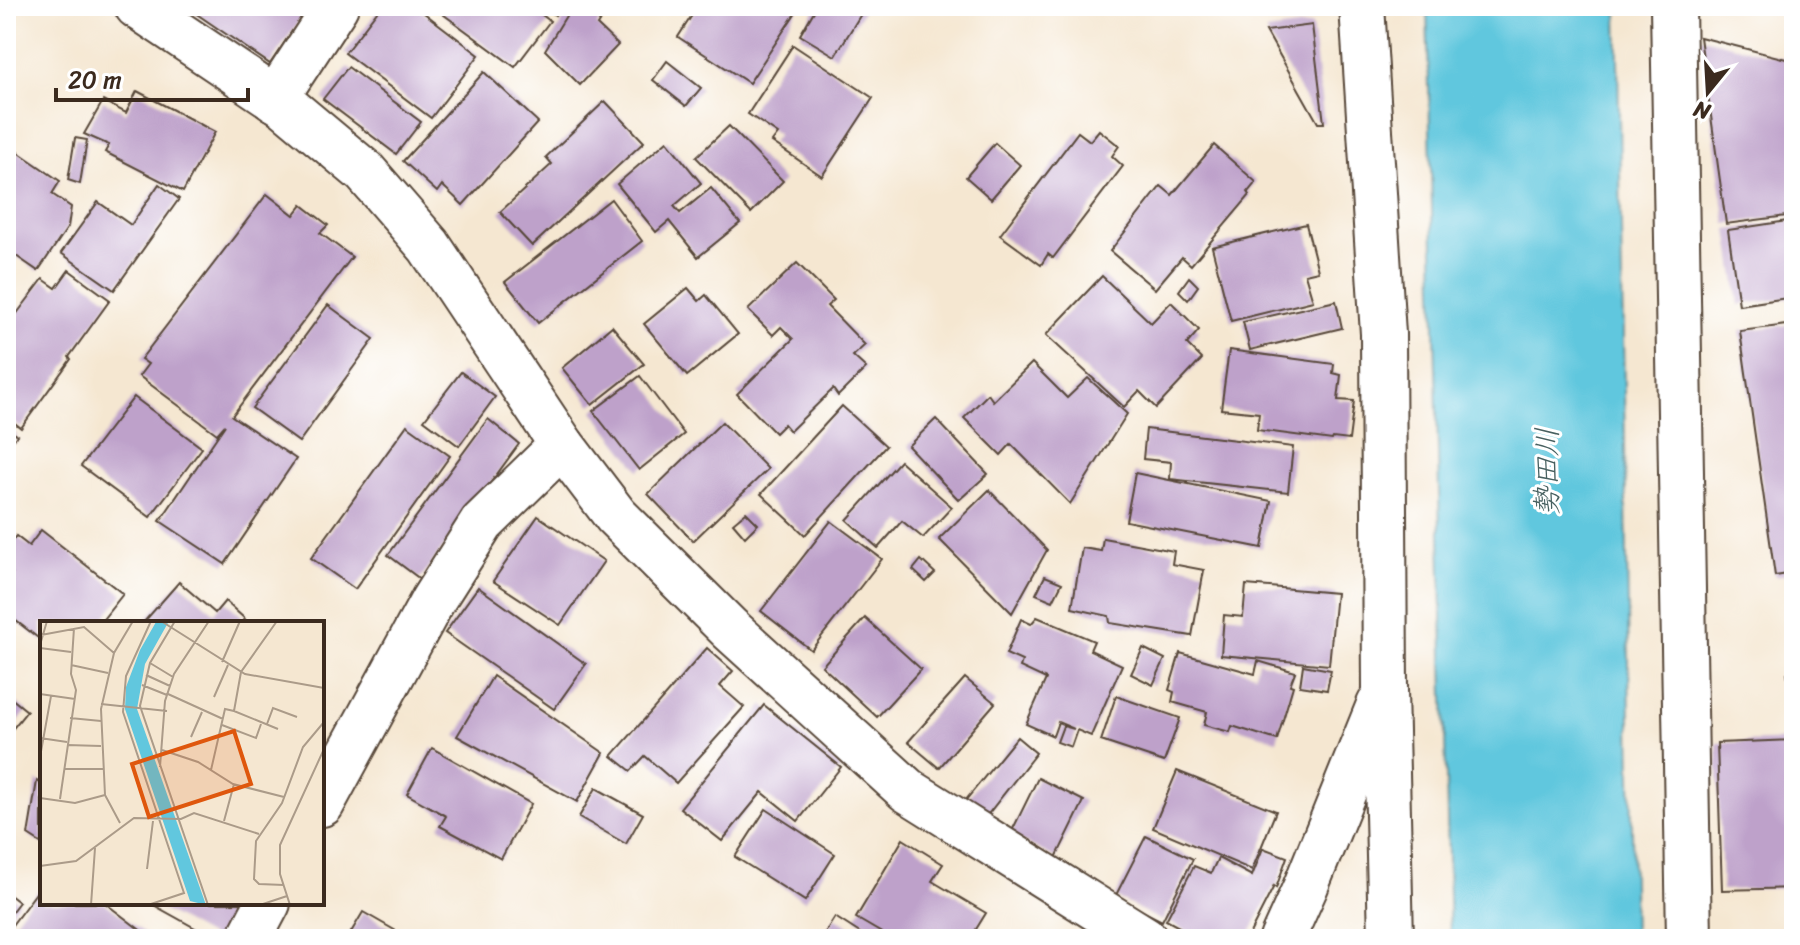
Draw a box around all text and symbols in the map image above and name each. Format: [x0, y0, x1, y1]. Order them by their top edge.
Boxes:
scale bar [56, 52, 248, 102]
north arrow [1668, 52, 1748, 132]
text: 20 m [68, 59, 122, 101]
text: N [1688, 89, 1716, 132]
water label: 勢田川 [1520, 427, 1574, 517]
inset map [40, 621, 324, 905]

